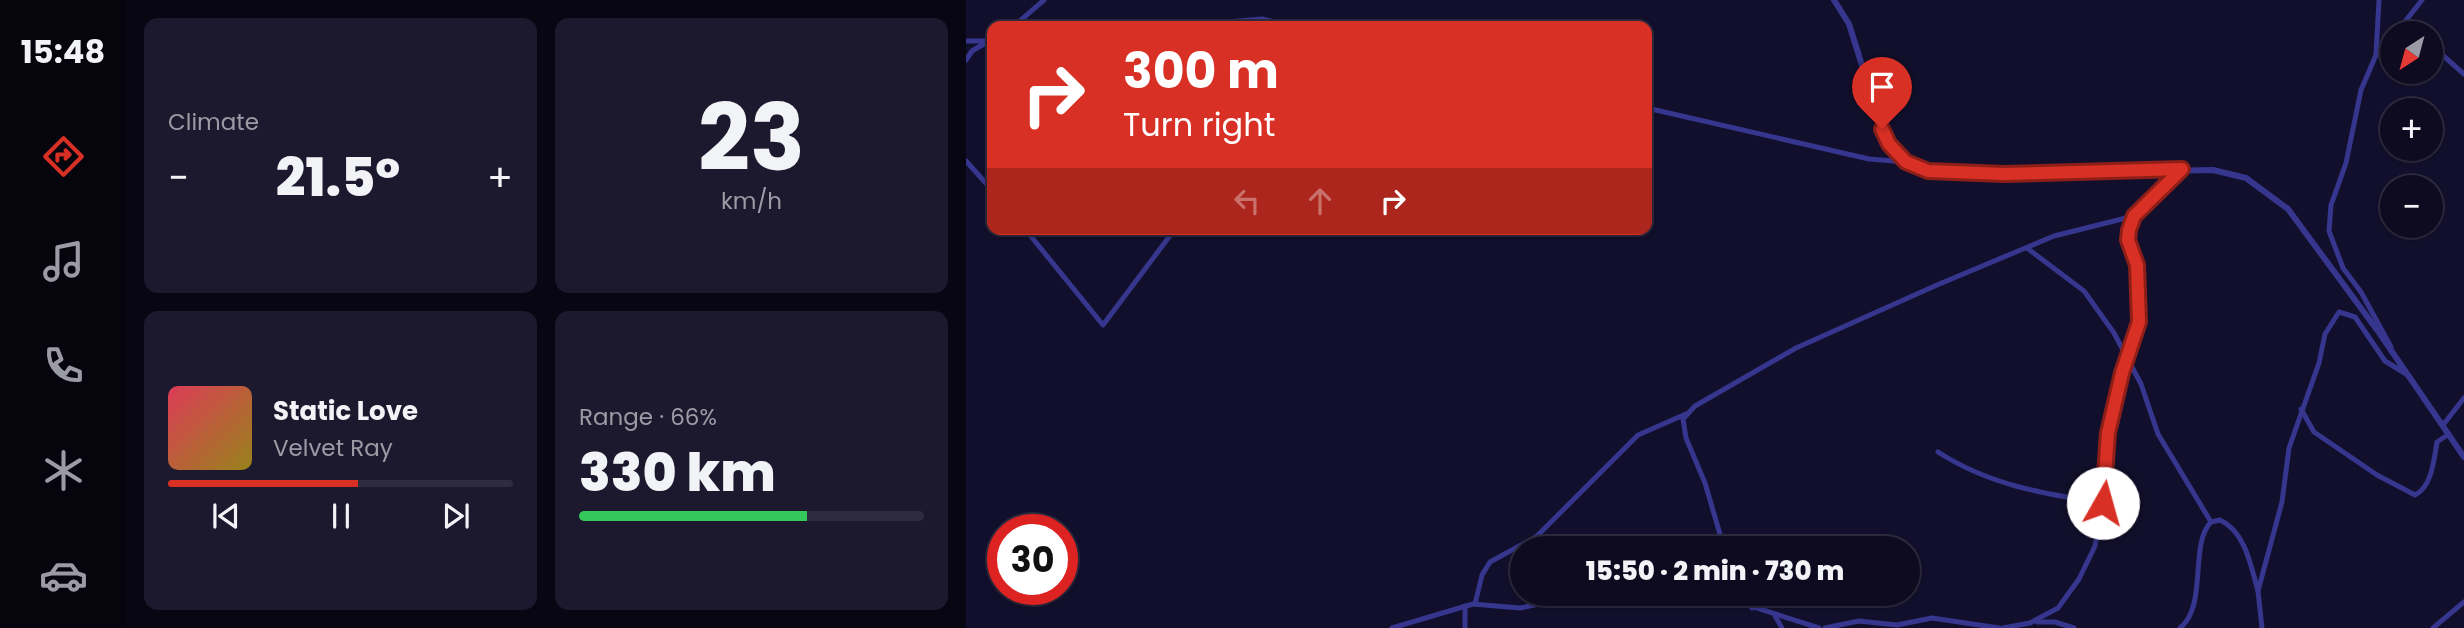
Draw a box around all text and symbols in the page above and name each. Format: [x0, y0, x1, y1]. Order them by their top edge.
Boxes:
north arrow [2380, 21, 2443, 84]
map controls [2380, 21, 2443, 238]
text: 15:48 [21, 29, 105, 74]
text: 300 m [1123, 37, 1279, 105]
icon: right [1008, 49, 1099, 140]
pin [1852, 57, 1912, 129]
icon: arrive [1863, 68, 1901, 106]
text: 23 [698, 74, 805, 202]
button: + [2380, 98, 2443, 161]
text: Turn right [1123, 102, 1275, 147]
text: Climate [168, 106, 259, 138]
icon: directions [39, 132, 88, 181]
text: 21.5° [276, 141, 400, 214]
text: − [168, 151, 189, 204]
text: + [487, 151, 513, 204]
button: − [2380, 175, 2443, 238]
icon: left [1228, 182, 1266, 220]
icon: ahead [1301, 182, 1339, 220]
icon: right [1374, 182, 1412, 220]
text: km/h [721, 185, 782, 217]
icon: music [39, 237, 88, 286]
icon: phone [39, 341, 88, 390]
text: Static Love [273, 393, 418, 429]
text: Range · 66% [579, 401, 717, 433]
text: Velvet Ray [273, 432, 393, 464]
text: 330 km [579, 436, 776, 509]
icon: climate [39, 446, 88, 495]
position arrow [2066, 466, 2140, 540]
icon: previous [207, 497, 245, 535]
icon: pause [322, 497, 360, 535]
icon: next [437, 497, 475, 535]
speed limit sign: 30 [987, 514, 1078, 605]
icon: car [39, 551, 88, 600]
text: 15:50 · 2 min · 730 m [1586, 553, 1844, 589]

